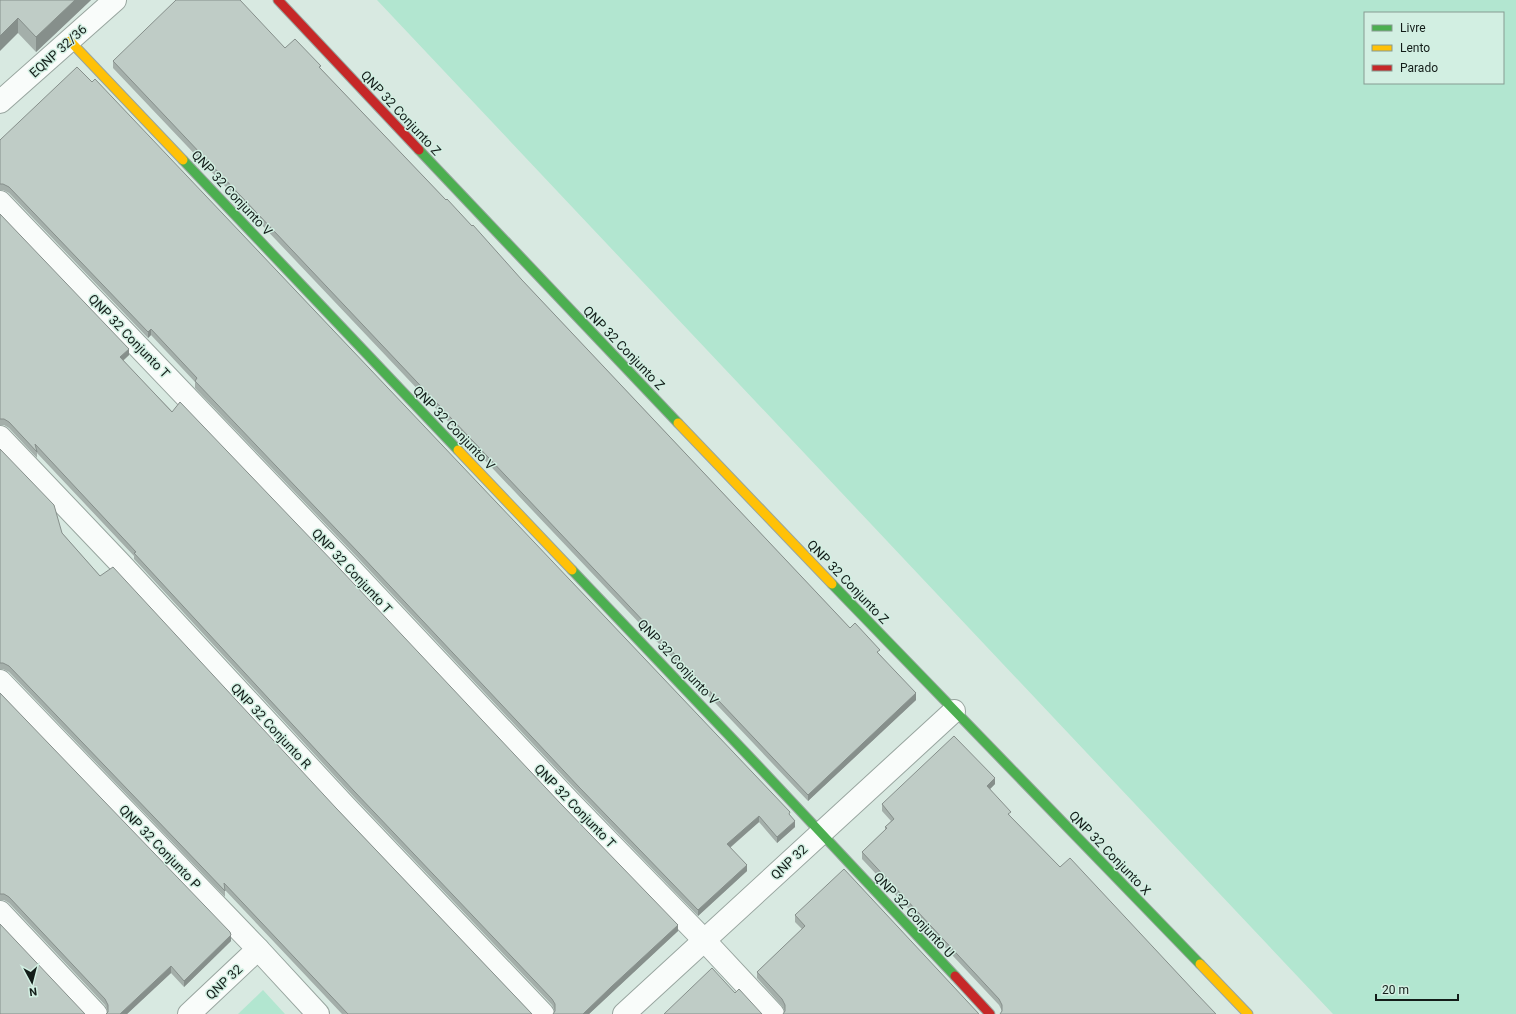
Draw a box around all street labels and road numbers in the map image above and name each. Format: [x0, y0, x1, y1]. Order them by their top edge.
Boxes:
street label: EQNP 32/36 [26, 21, 90, 81]
street label: QNP 32 Conjunto Z [358, 67, 444, 159]
street label: QNP 32 Conjunto V [189, 147, 276, 239]
street label: QNP 32 Conjunto T [85, 291, 173, 381]
street label: QNP 32 Conjunto Z [580, 303, 668, 393]
street label: QNP 32 Conjunto V [410, 383, 498, 474]
street label: QNP 32 Conjunto T [309, 526, 395, 617]
street label: QNP 32 Conjunto Z [804, 537, 892, 627]
street label: QNP 32 Conjunto V [635, 616, 722, 708]
street label: QNP 32 Conjunto R [228, 680, 314, 772]
street label: QNP 32 Conjunto T [531, 761, 619, 851]
street label: QNP 32 Conjunto P [116, 802, 204, 892]
street label: QNP 32 Conjunto X [1066, 808, 1154, 898]
street label: QNP 32 [768, 841, 810, 883]
street label: QNP 32 Conjunto U [871, 869, 957, 961]
street label: QNP 32 [203, 961, 245, 1003]

